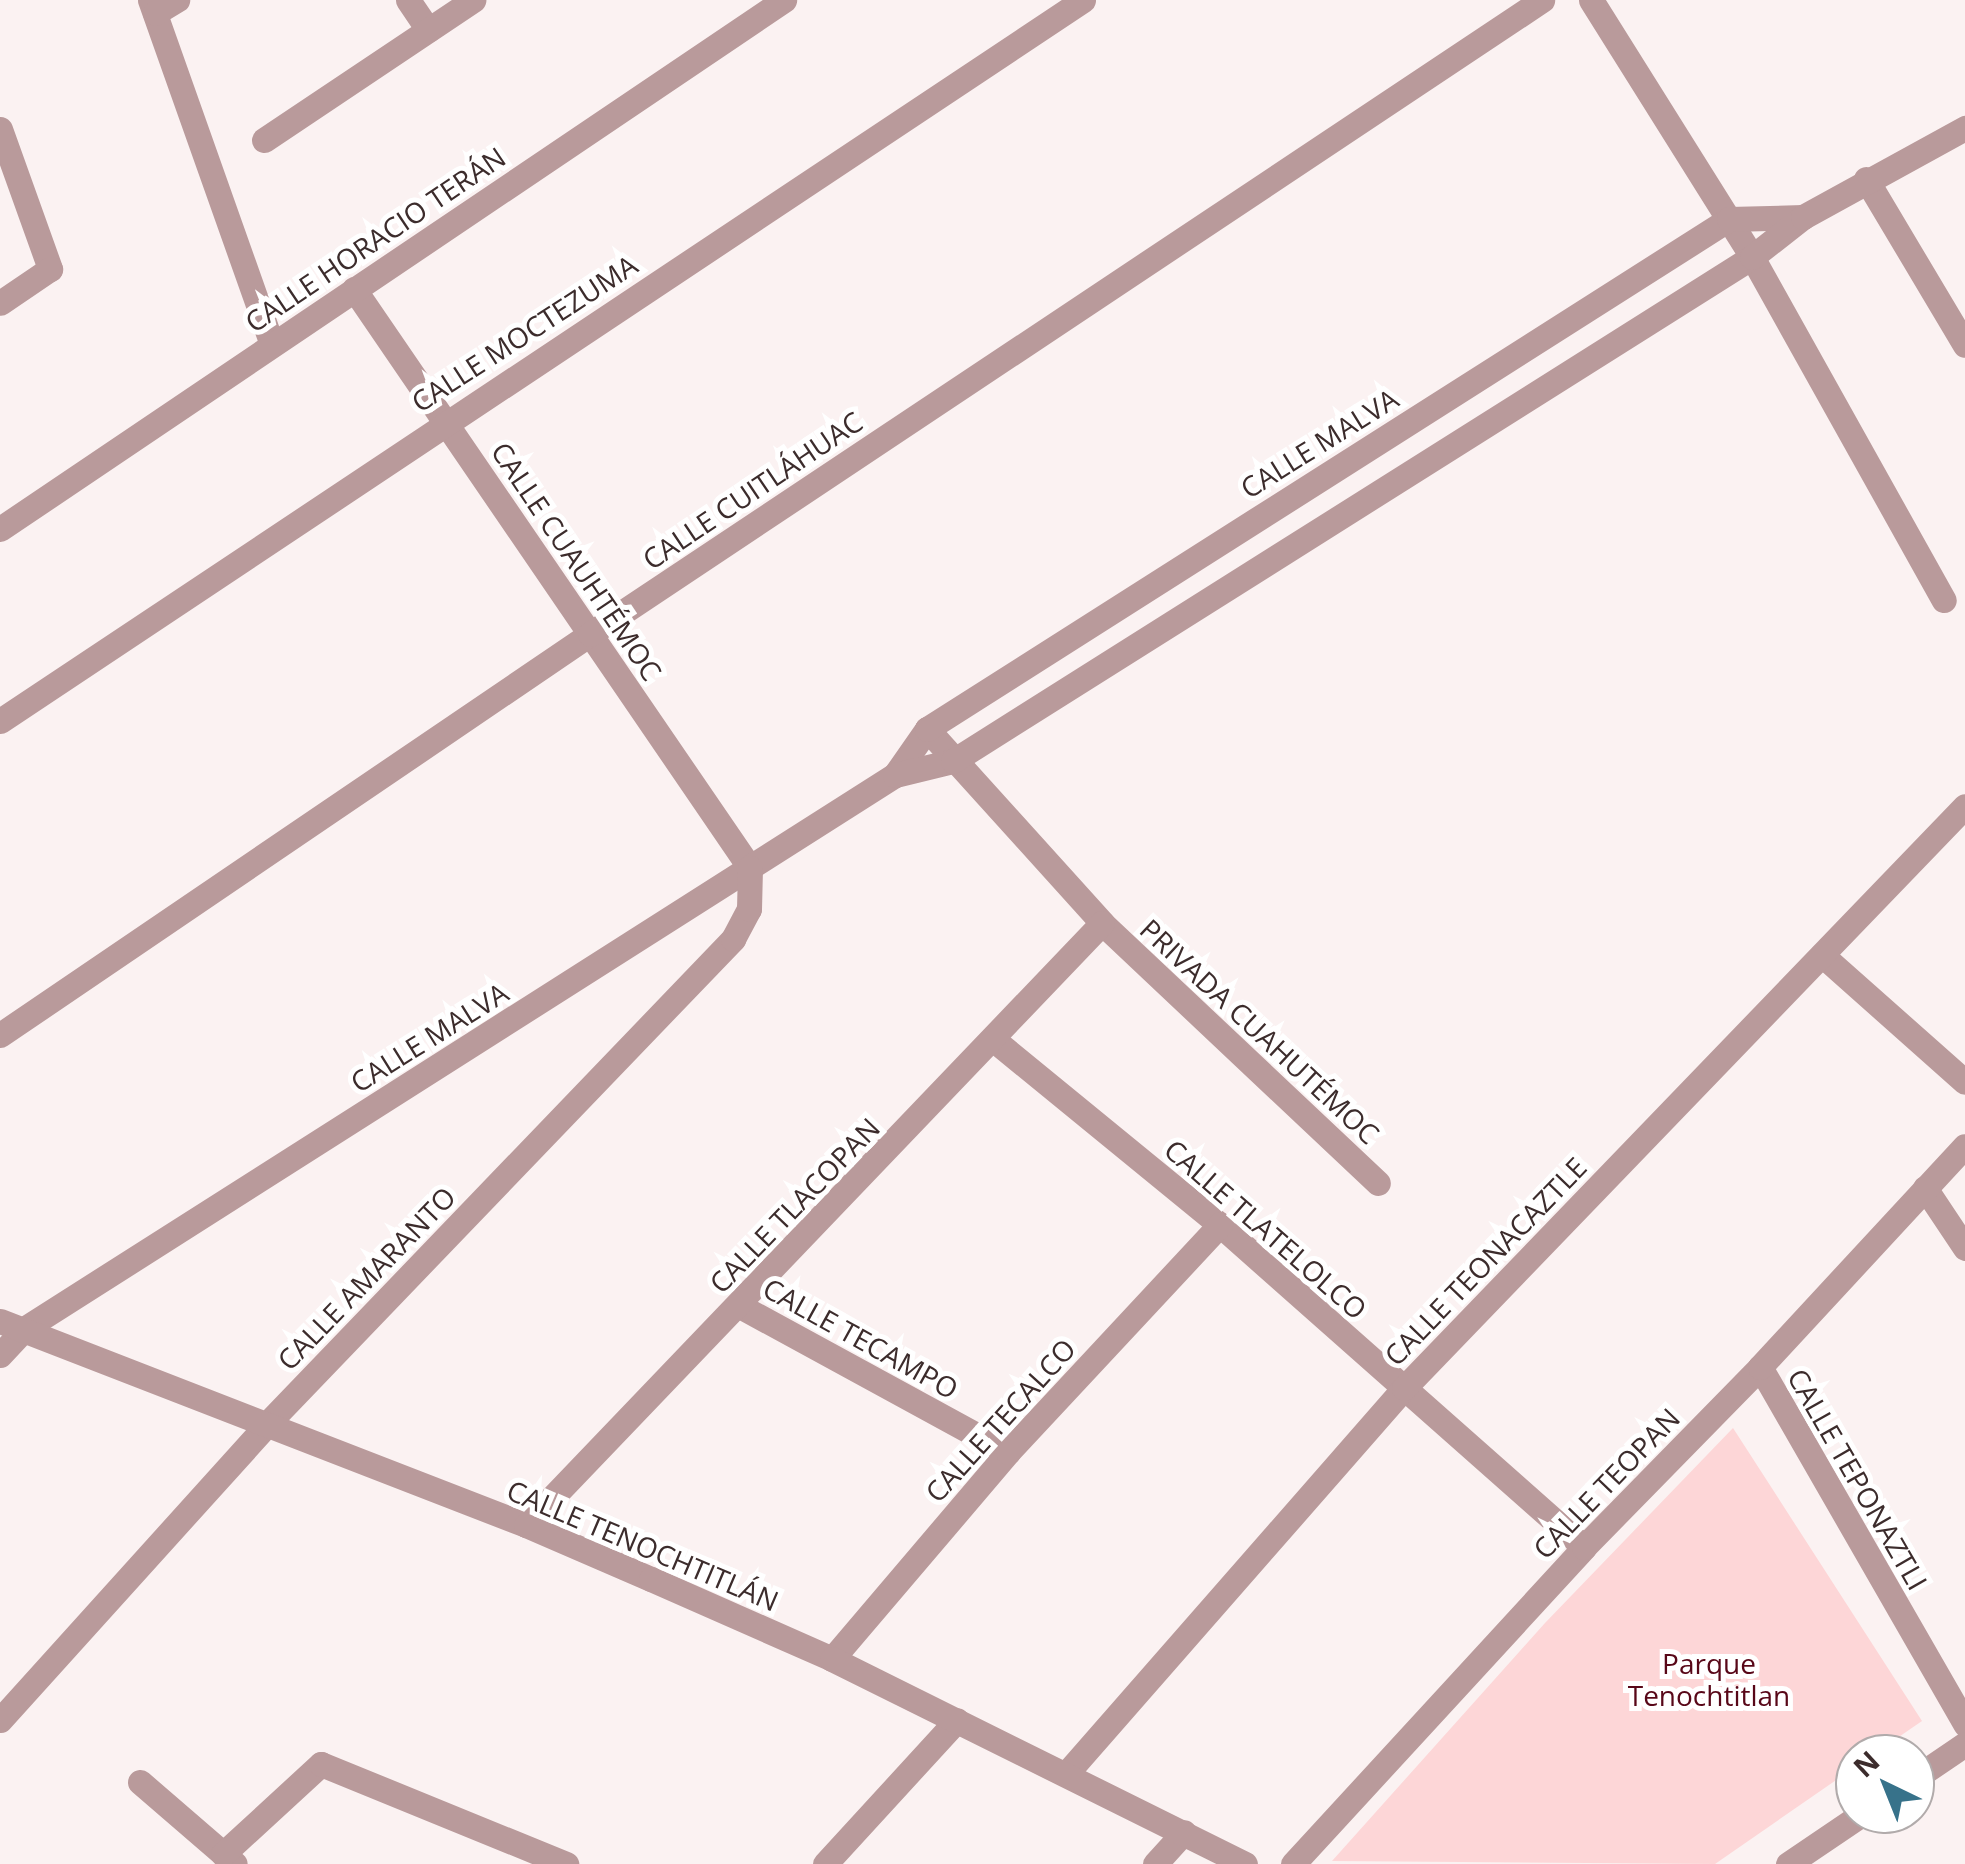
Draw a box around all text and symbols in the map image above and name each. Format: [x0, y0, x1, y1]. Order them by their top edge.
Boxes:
street label: CALLE HORACIO TERÁN [239, 139, 511, 339]
street label: CALLE MOCTEZUMA [405, 247, 643, 419]
street label: CALLE MALVA [1234, 381, 1404, 505]
street label: CALLE CUITLÁHUAC [636, 404, 868, 576]
street label: CALLE CUAUHTÉMOC [485, 436, 669, 686]
street label: PRIVADA CUAHUTÉMOC [1134, 912, 1386, 1150]
street label: CALLE MALVA [344, 975, 514, 1099]
street label: CALLE TLACOPAN [702, 1111, 886, 1299]
street label: CALLE TLATELOLCO [1158, 1132, 1374, 1326]
street label: CALLE TEONACAZTLE [1377, 1150, 1593, 1372]
street label: CALLE AMARANTO [270, 1180, 462, 1376]
street label: CALLE TECAMPO [758, 1271, 964, 1405]
street label: CALLE TECALCO [918, 1332, 1082, 1508]
street label: CALLE TEPONAZTLI [1781, 1362, 1935, 1596]
street label: CALLE TEOPAN [1526, 1401, 1686, 1565]
street label: CALLE TENOCHTITLÁN [502, 1473, 784, 1617]
park label: Parque Tenochtitlan [1628, 1646, 1790, 1712]
north arrow [1835, 1734, 1935, 1834]
text: N [1845, 1742, 1887, 1785]

